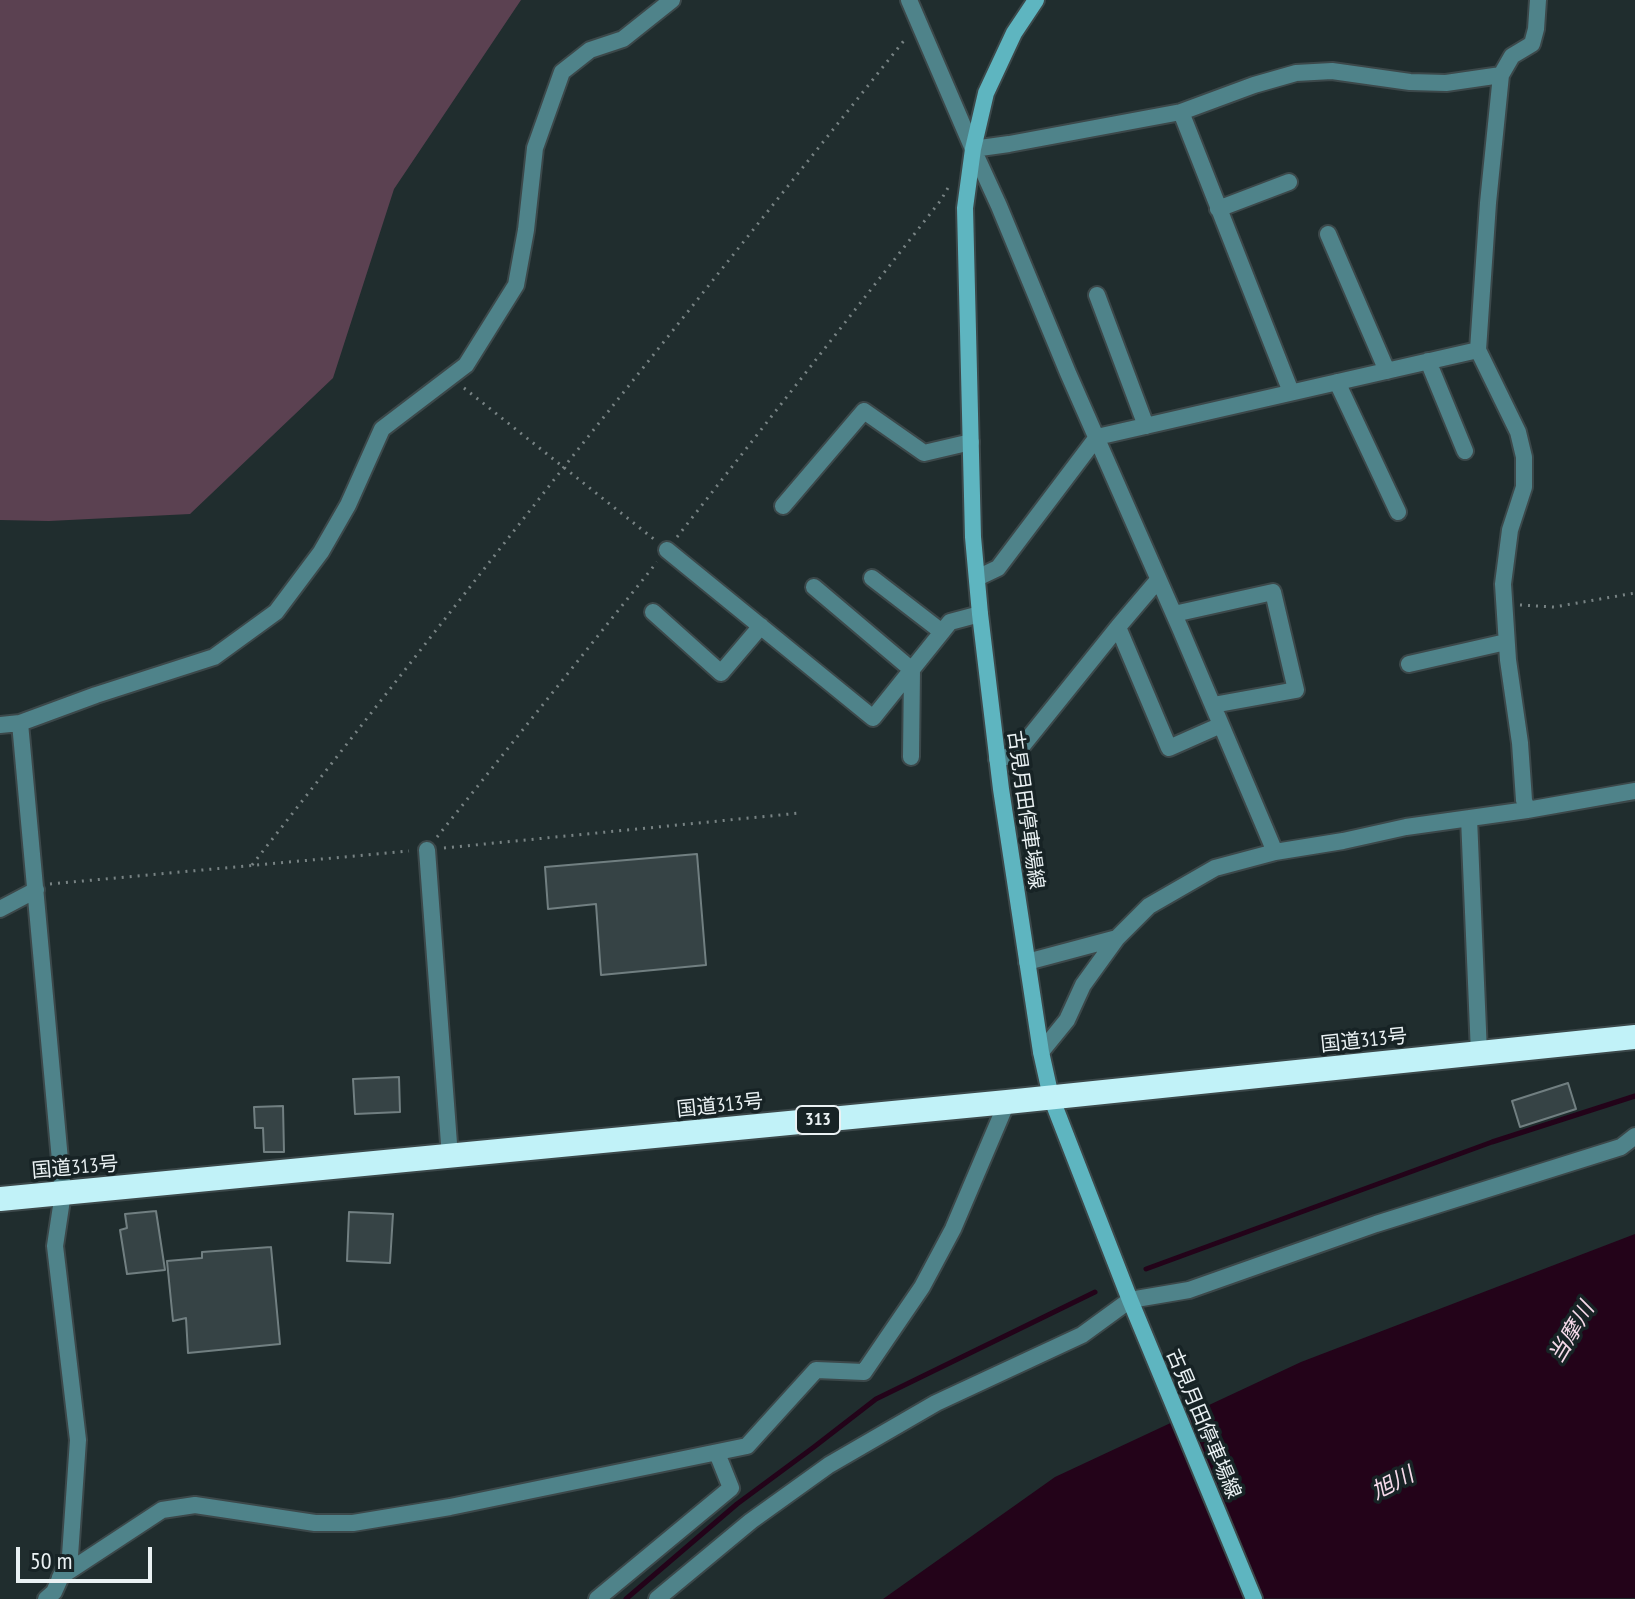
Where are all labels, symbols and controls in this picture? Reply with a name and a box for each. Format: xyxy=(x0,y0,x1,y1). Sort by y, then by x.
street label: 古見月田停車場線 xyxy=(1002,729,1048,891)
street label: 国道313号 xyxy=(1319,1025,1409,1057)
street label: 国道313号 xyxy=(675,1090,765,1122)
road number: 313 xyxy=(796,1106,840,1134)
street label: 国道313号 xyxy=(31,1152,119,1184)
water label: 当摩川 xyxy=(1544,1298,1600,1368)
street label: 古見月田停車場線 xyxy=(1161,1346,1245,1502)
water label: 旭川 xyxy=(1367,1462,1419,1506)
scale bar xyxy=(20,1531,156,1581)
text: 50 m xyxy=(30,1545,72,1576)

